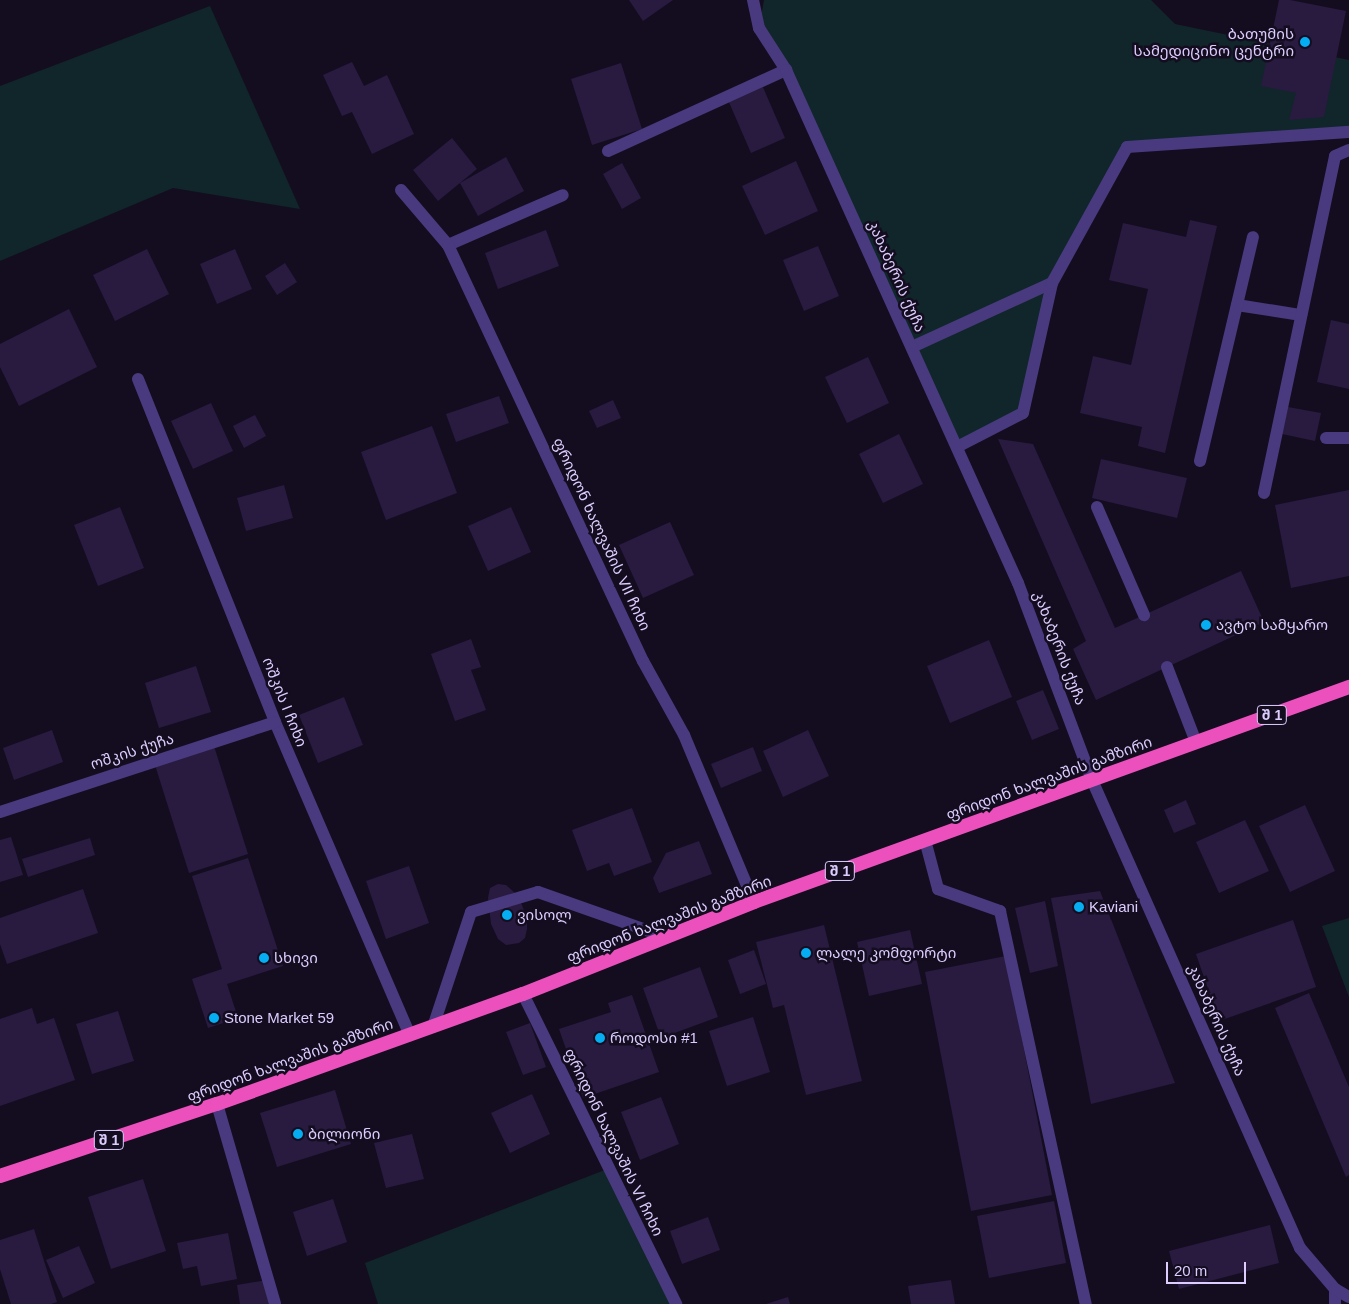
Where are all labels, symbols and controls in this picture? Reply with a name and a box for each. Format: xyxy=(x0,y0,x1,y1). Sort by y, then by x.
place label: ბათუმის სამედიცინო ცენტრი xyxy=(1134,24,1294,59)
marker: ბათუმის სამედიცინო ცენტრი xyxy=(1298,35,1312,49)
street label: კახაბერის ქუჩა xyxy=(864,217,930,335)
street label: ფრიდონ ხალვაშის VII ჩიხი xyxy=(549,435,655,633)
street label: კახაბერის ქუჩა xyxy=(1030,588,1090,708)
place label: ავტო სამყარო xyxy=(1216,616,1328,634)
marker: ავტო სამყარო xyxy=(1200,619,1212,631)
street label: ოშკის I ჩიხი xyxy=(259,655,311,749)
road number: შ 1 xyxy=(1256,704,1288,726)
street label: ოშკის ქუჩა xyxy=(88,729,176,773)
street label: ფრიდონ ხალვაშის გამზირი xyxy=(944,732,1154,824)
road number: შ 1 xyxy=(824,859,856,882)
street label: ფრიდონ ხალვაშის გამზირი xyxy=(564,872,774,966)
place label: Kaviani xyxy=(1089,898,1138,916)
marker: Kaviani xyxy=(1073,901,1085,913)
place label: ვისოლ xyxy=(517,906,572,924)
marker: ვისოლ xyxy=(501,909,513,921)
place label: ლალე კომფორტი xyxy=(816,944,956,962)
marker: ლალე კომფორტი xyxy=(800,947,812,959)
place label: სხივი xyxy=(274,949,318,967)
marker: სხივი xyxy=(258,952,270,964)
street label: კახაბერის ქუჩა xyxy=(1184,961,1250,1079)
place label: Stone Market 59 xyxy=(224,1009,334,1027)
marker: Stone Market 59 xyxy=(208,1012,220,1024)
street label: ფრიდონ ხალვაშის გამზირი xyxy=(185,1014,395,1106)
place label: როდოსი #1 xyxy=(610,1029,698,1047)
marker: როდოსი #1 xyxy=(594,1032,606,1044)
street label: ფრიდონ ხალვაშის VI ჩიხი xyxy=(561,1045,667,1239)
place label: ბილიონი xyxy=(308,1125,380,1143)
road number: შ 1 xyxy=(93,1128,125,1152)
marker: ბილიონი xyxy=(292,1128,304,1140)
scale bar xyxy=(1169,1252,1249,1284)
text: 20 m xyxy=(1174,1262,1207,1279)

